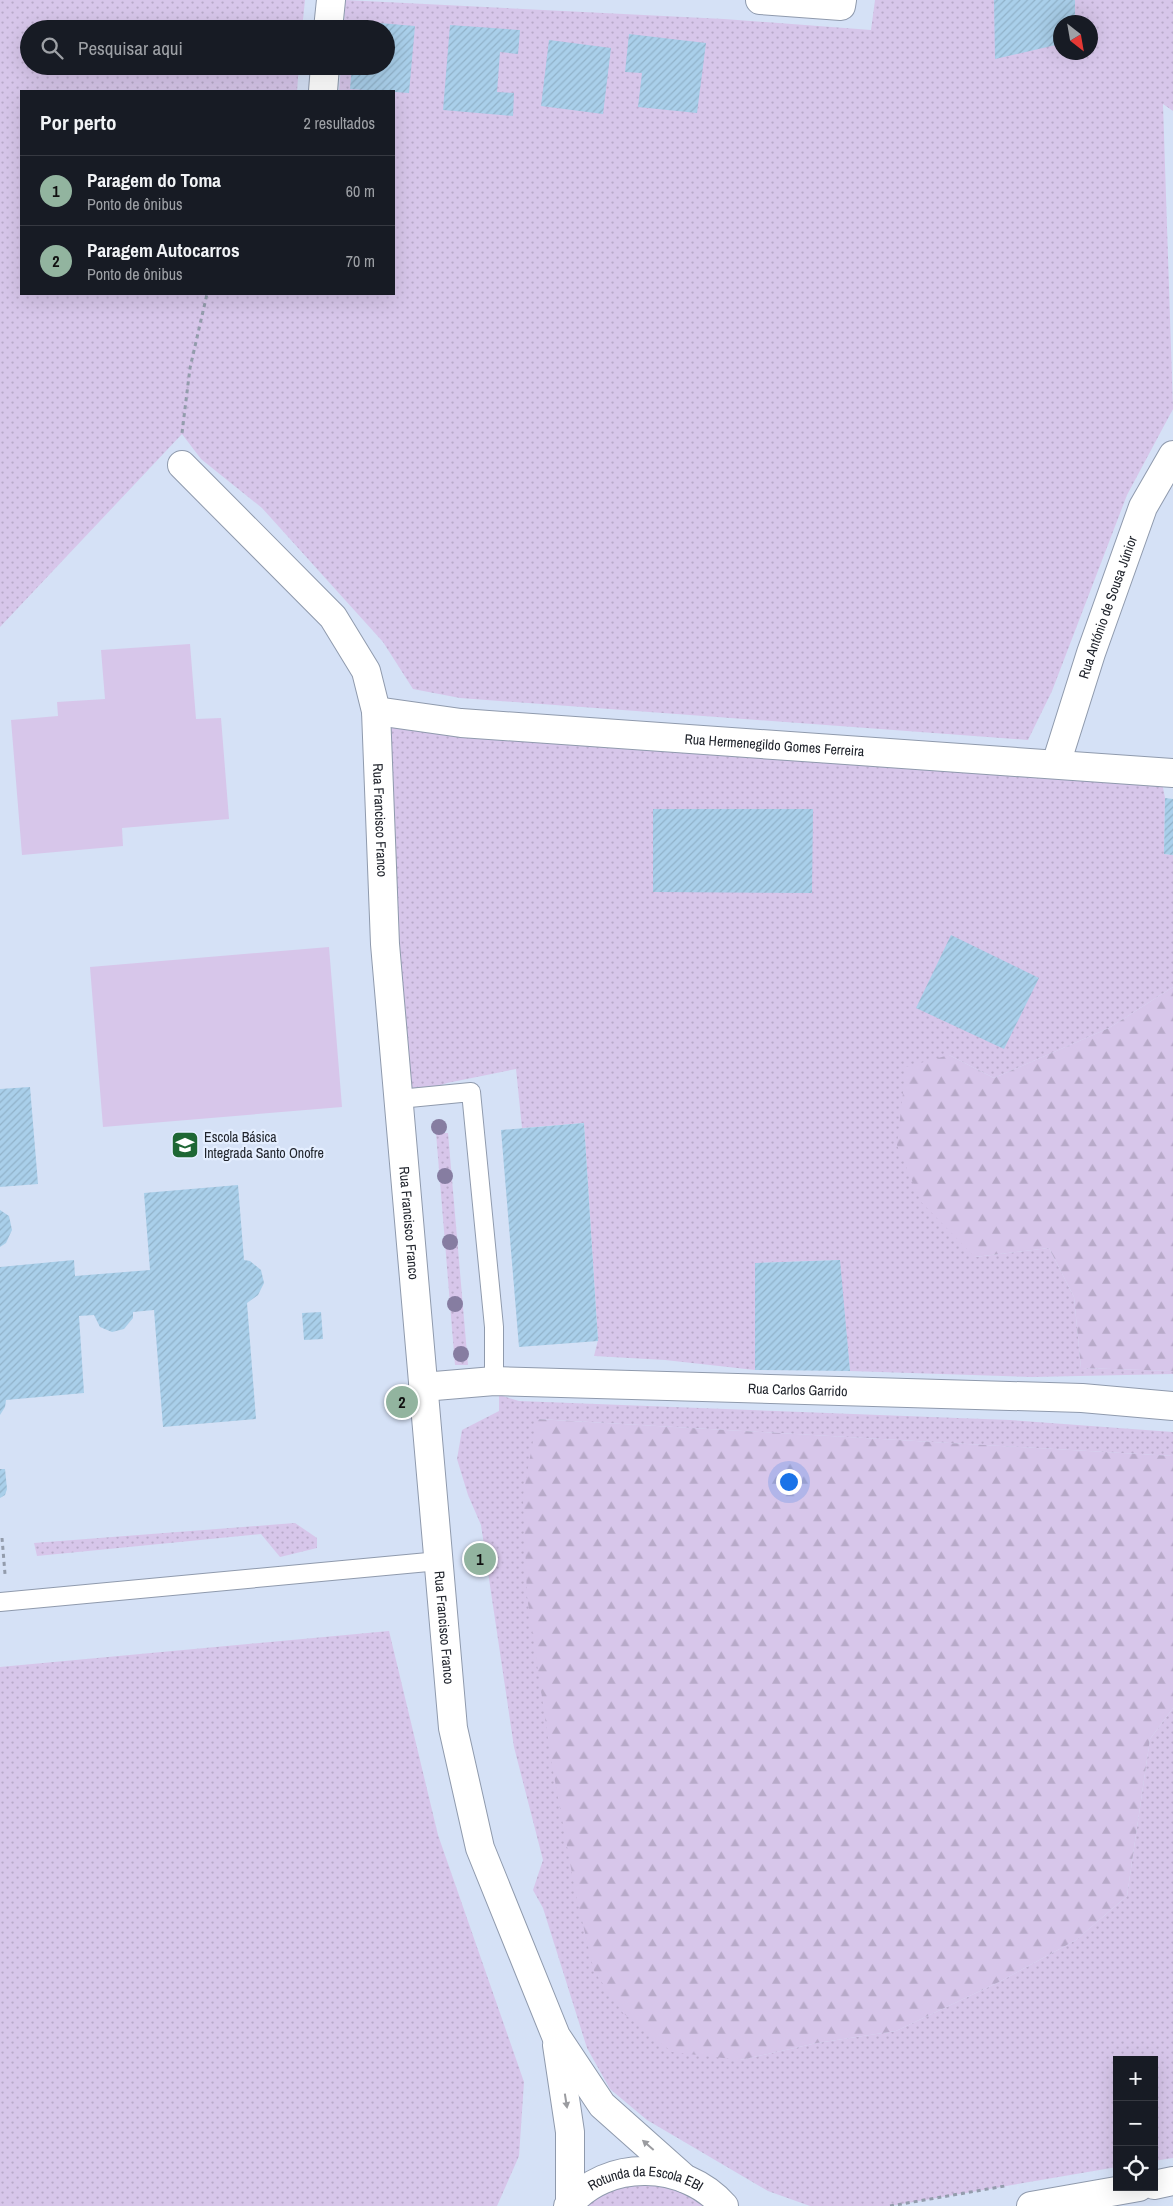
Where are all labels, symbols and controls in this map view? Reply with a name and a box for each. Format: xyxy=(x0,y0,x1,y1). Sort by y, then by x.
north arrow xyxy=(1053,15,1098,60)
search box xyxy=(20,20,395,75)
icon: search xyxy=(38,34,66,62)
text: Pesquisar aqui xyxy=(78,35,183,61)
text: Por perto xyxy=(40,108,117,137)
text: 2 resultados xyxy=(304,112,375,134)
text: Paragem do Toma xyxy=(87,167,221,193)
text: 1 xyxy=(52,180,60,202)
text: 60 m xyxy=(346,180,375,202)
text: Ponto de ônibus xyxy=(87,193,183,215)
text: Paragem Autocarros xyxy=(87,237,240,263)
text: 2 xyxy=(52,250,60,272)
text: 70 m xyxy=(346,250,375,272)
text: Ponto de ônibus xyxy=(87,263,183,285)
street label: Rua António de Sousa Júnior xyxy=(1074,533,1141,681)
street label: Rua Hermenegildo Gomes Ferreira xyxy=(684,730,866,760)
street label: Rua Francisco Franco xyxy=(369,763,391,877)
place label: Escola Básica Integrada Santo Onofre xyxy=(204,1128,324,1162)
school or university icon: Escola Básica Integrada Santo Onofre xyxy=(170,1130,200,1160)
street label: Rua Francisco Franco xyxy=(395,1166,423,1280)
street label: Rua Carlos Garrido xyxy=(748,1379,848,1400)
pin: 2 xyxy=(386,1383,418,1421)
your location xyxy=(776,1469,802,1495)
pin: 1 xyxy=(464,1540,496,1578)
street label: Rua Francisco Franco xyxy=(430,1570,458,1685)
map controls xyxy=(1113,2056,1158,2191)
button: + xyxy=(1113,2056,1158,2101)
one-way arrow xyxy=(562,2094,570,2110)
button: − xyxy=(1113,2101,1158,2146)
one-way arrow xyxy=(641,2140,654,2151)
button: locate xyxy=(1113,2146,1158,2191)
text: Rotunda da Escola EBI xyxy=(584,2162,707,2195)
street label: Rotunda da Escola EBI xyxy=(587,2183,705,2199)

